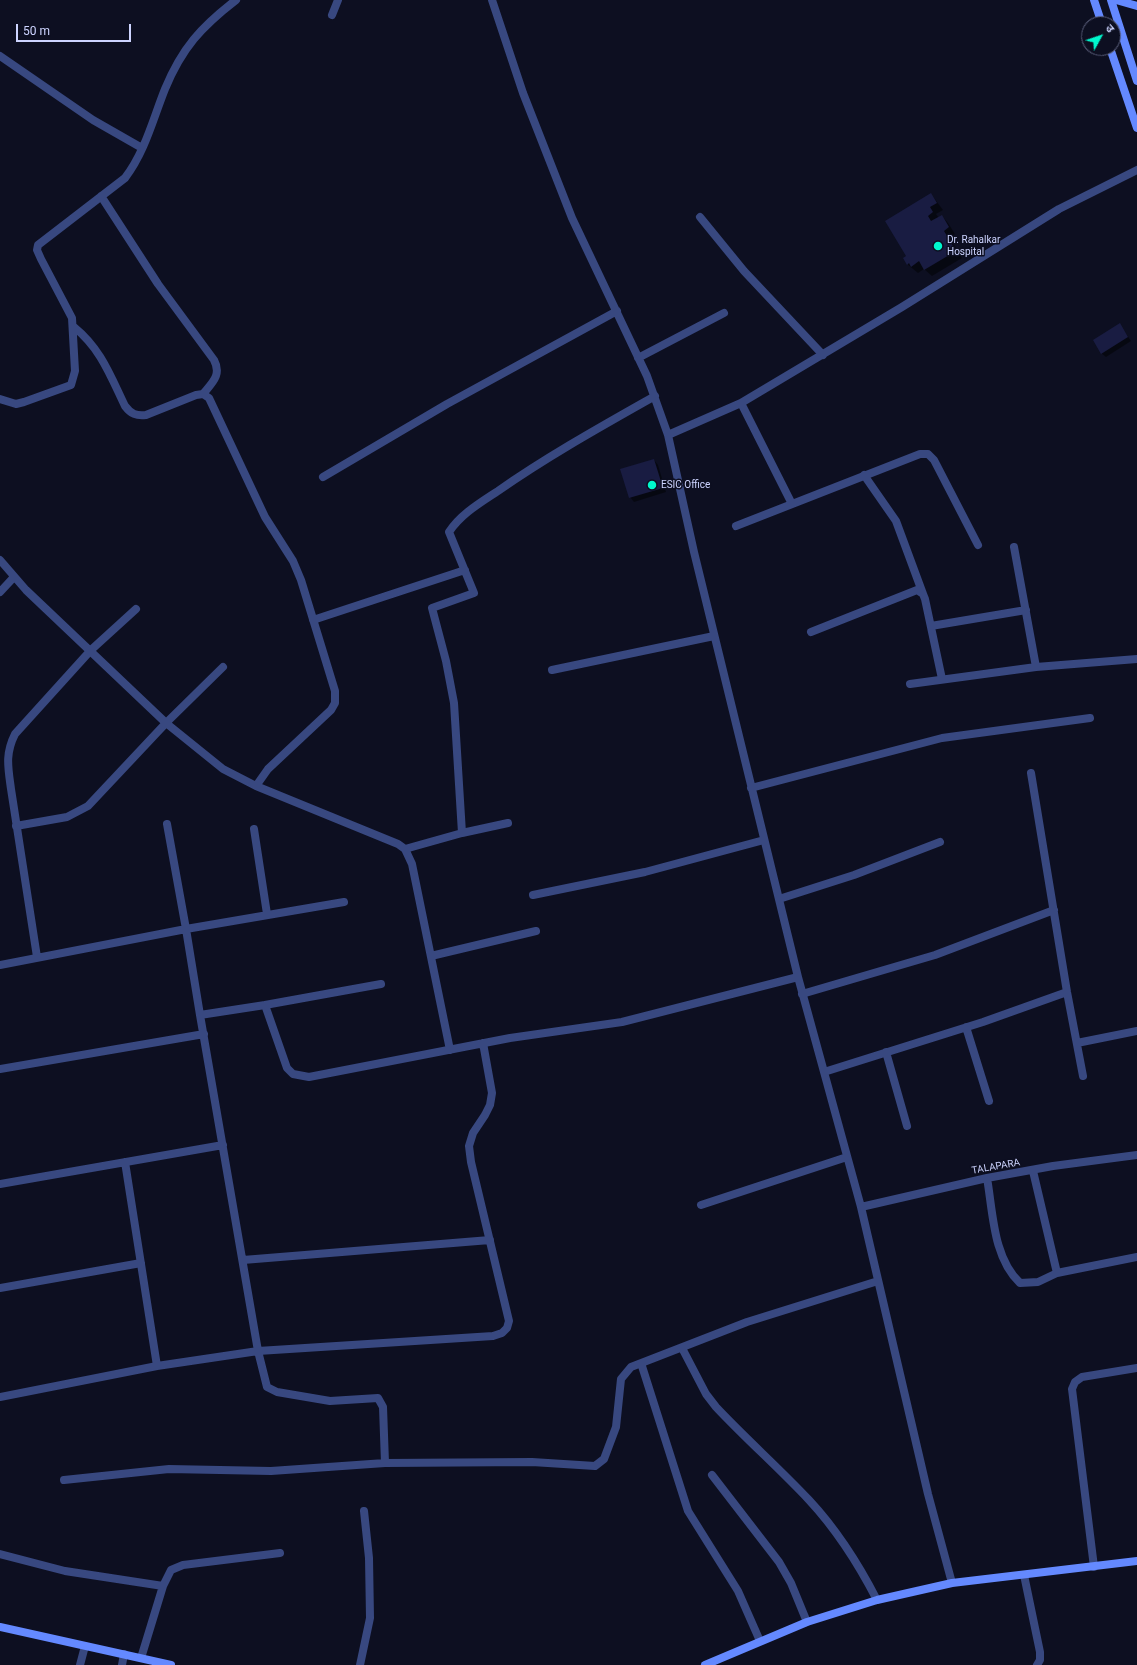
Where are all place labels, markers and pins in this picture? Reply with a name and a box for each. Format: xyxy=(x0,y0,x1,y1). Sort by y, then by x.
place label: Dr. Rahalkar Hospital xyxy=(947,234,1000,258)
marker: Dr. Rahalkar Hospital xyxy=(932,240,944,252)
marker: ESIC Office xyxy=(646,479,658,491)
place label: ESIC Office xyxy=(661,479,710,491)

